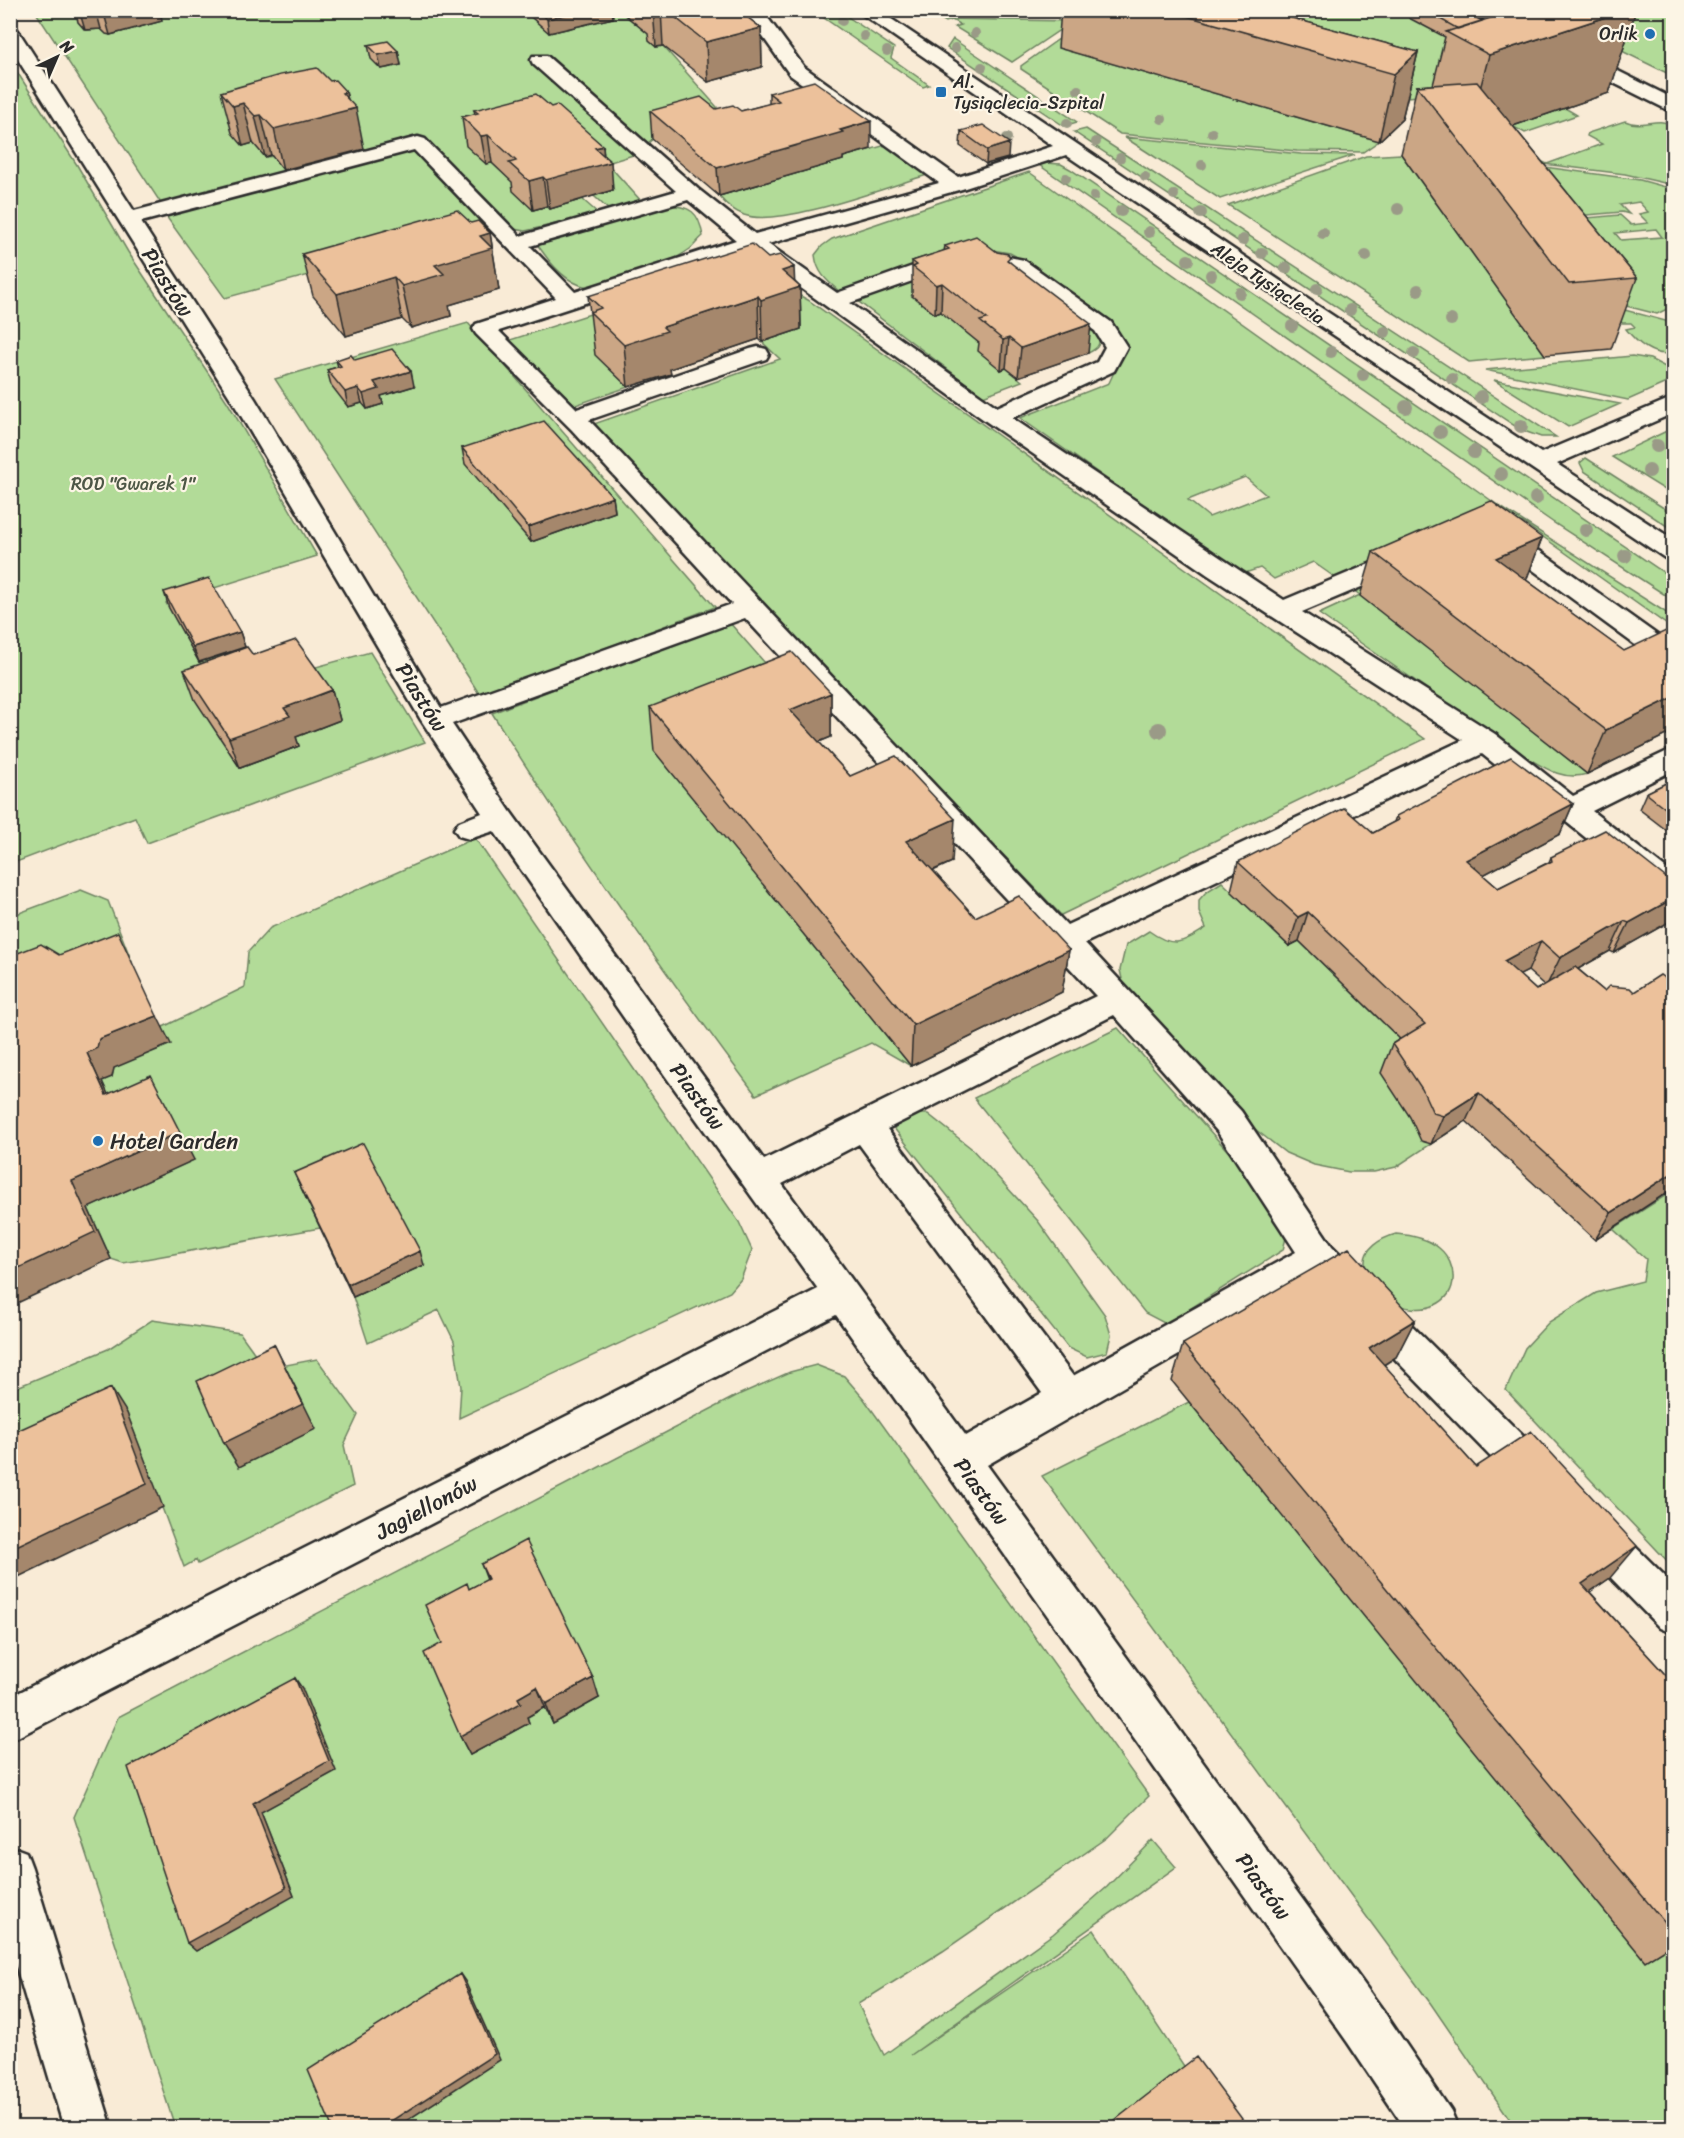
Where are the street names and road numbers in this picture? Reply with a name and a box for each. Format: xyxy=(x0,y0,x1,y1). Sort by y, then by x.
street label: Aleja Tysiąclecia xyxy=(1204,232,1332,333)
street label: Piastów xyxy=(131,239,204,325)
street label: Piastów xyxy=(385,654,458,740)
street label: Piastów xyxy=(659,1054,736,1139)
street label: Piastów xyxy=(943,1449,1020,1534)
street label: Jagiellonów xyxy=(367,1464,484,1551)
street label: Piastów xyxy=(1225,1844,1302,1929)

